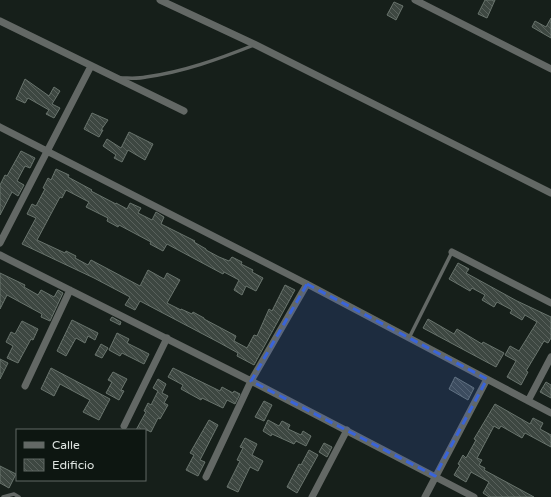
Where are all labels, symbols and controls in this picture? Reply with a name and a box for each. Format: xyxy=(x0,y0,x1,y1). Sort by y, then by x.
legend xyxy=(16,429,146,481)
text: Calle xyxy=(52,438,80,452)
text: Edificio xyxy=(52,458,94,472)

